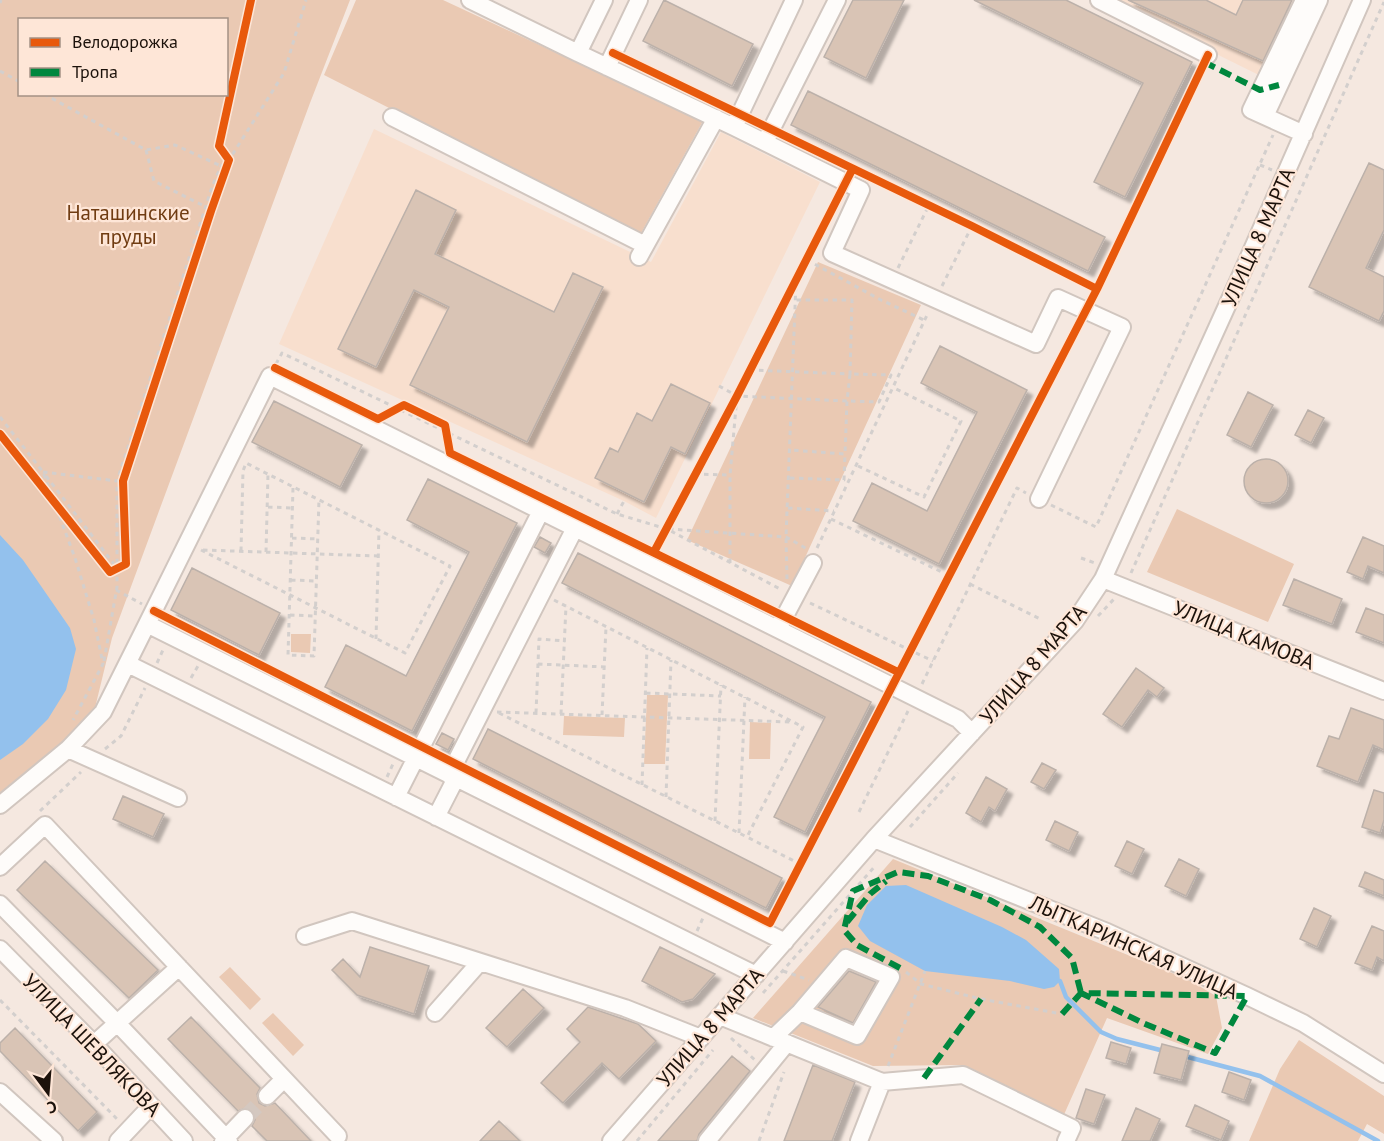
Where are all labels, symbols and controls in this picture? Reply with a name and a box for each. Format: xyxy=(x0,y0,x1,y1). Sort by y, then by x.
legend xyxy=(18,18,228,96)
text: Велодорожка xyxy=(72,30,178,53)
text: Тропа xyxy=(72,60,118,83)
street label: УЛИЦА 8 МАРТА xyxy=(1215,162,1301,311)
park label: Наташинские пруды xyxy=(66,199,190,250)
street label: УЛИЦА КАМОВА xyxy=(1169,594,1319,676)
street label: УЛИЦА 8 МАРТА xyxy=(974,598,1093,729)
street label: ЛЫТКАРИНСКАЯ УЛИЦА xyxy=(1025,888,1243,1005)
street label: УЛИЦА 8 МАРТА xyxy=(651,961,770,1092)
street label: УЛИЦА ШЕВЛЯКОВА xyxy=(17,968,168,1123)
north arrow xyxy=(18,1063,78,1123)
text: С xyxy=(45,1097,59,1118)

